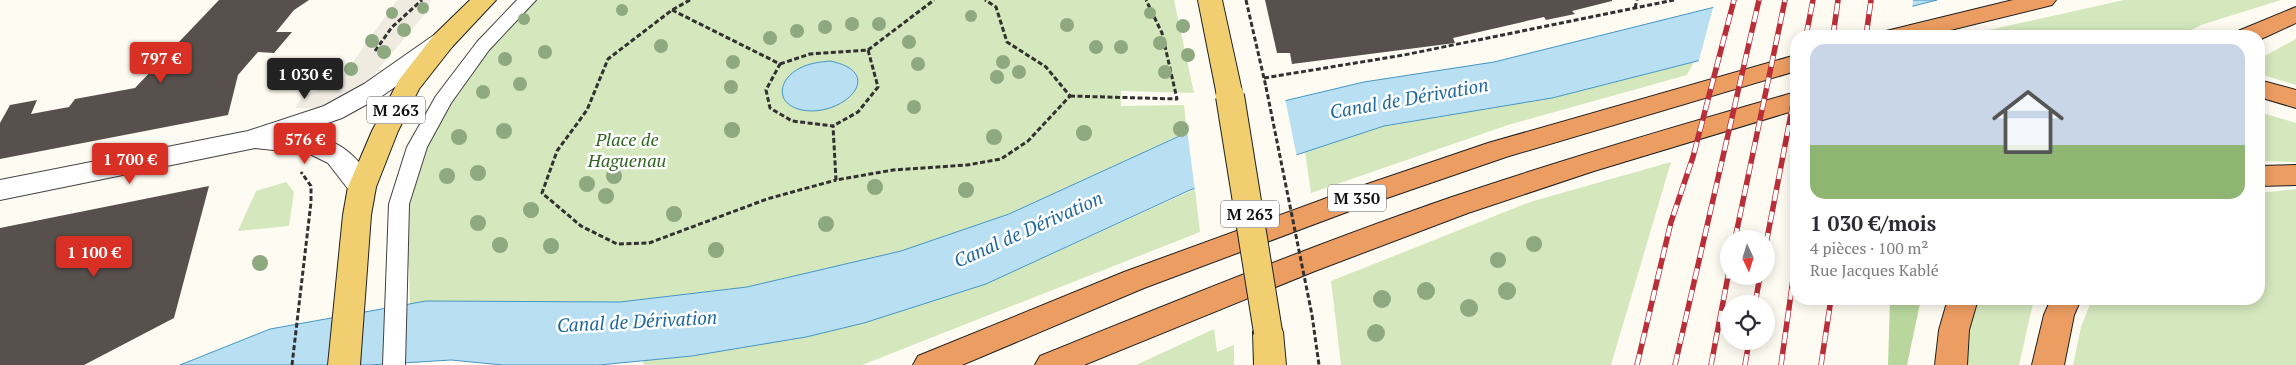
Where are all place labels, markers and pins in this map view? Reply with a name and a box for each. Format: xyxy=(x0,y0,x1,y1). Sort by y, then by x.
pin: 797 € xyxy=(126,42,196,84)
pin: 1 030 € xyxy=(259,58,351,100)
pin: 576 € xyxy=(270,122,340,165)
pin: 1 700 € xyxy=(84,142,176,185)
pin: 1 100 € xyxy=(48,236,140,278)

